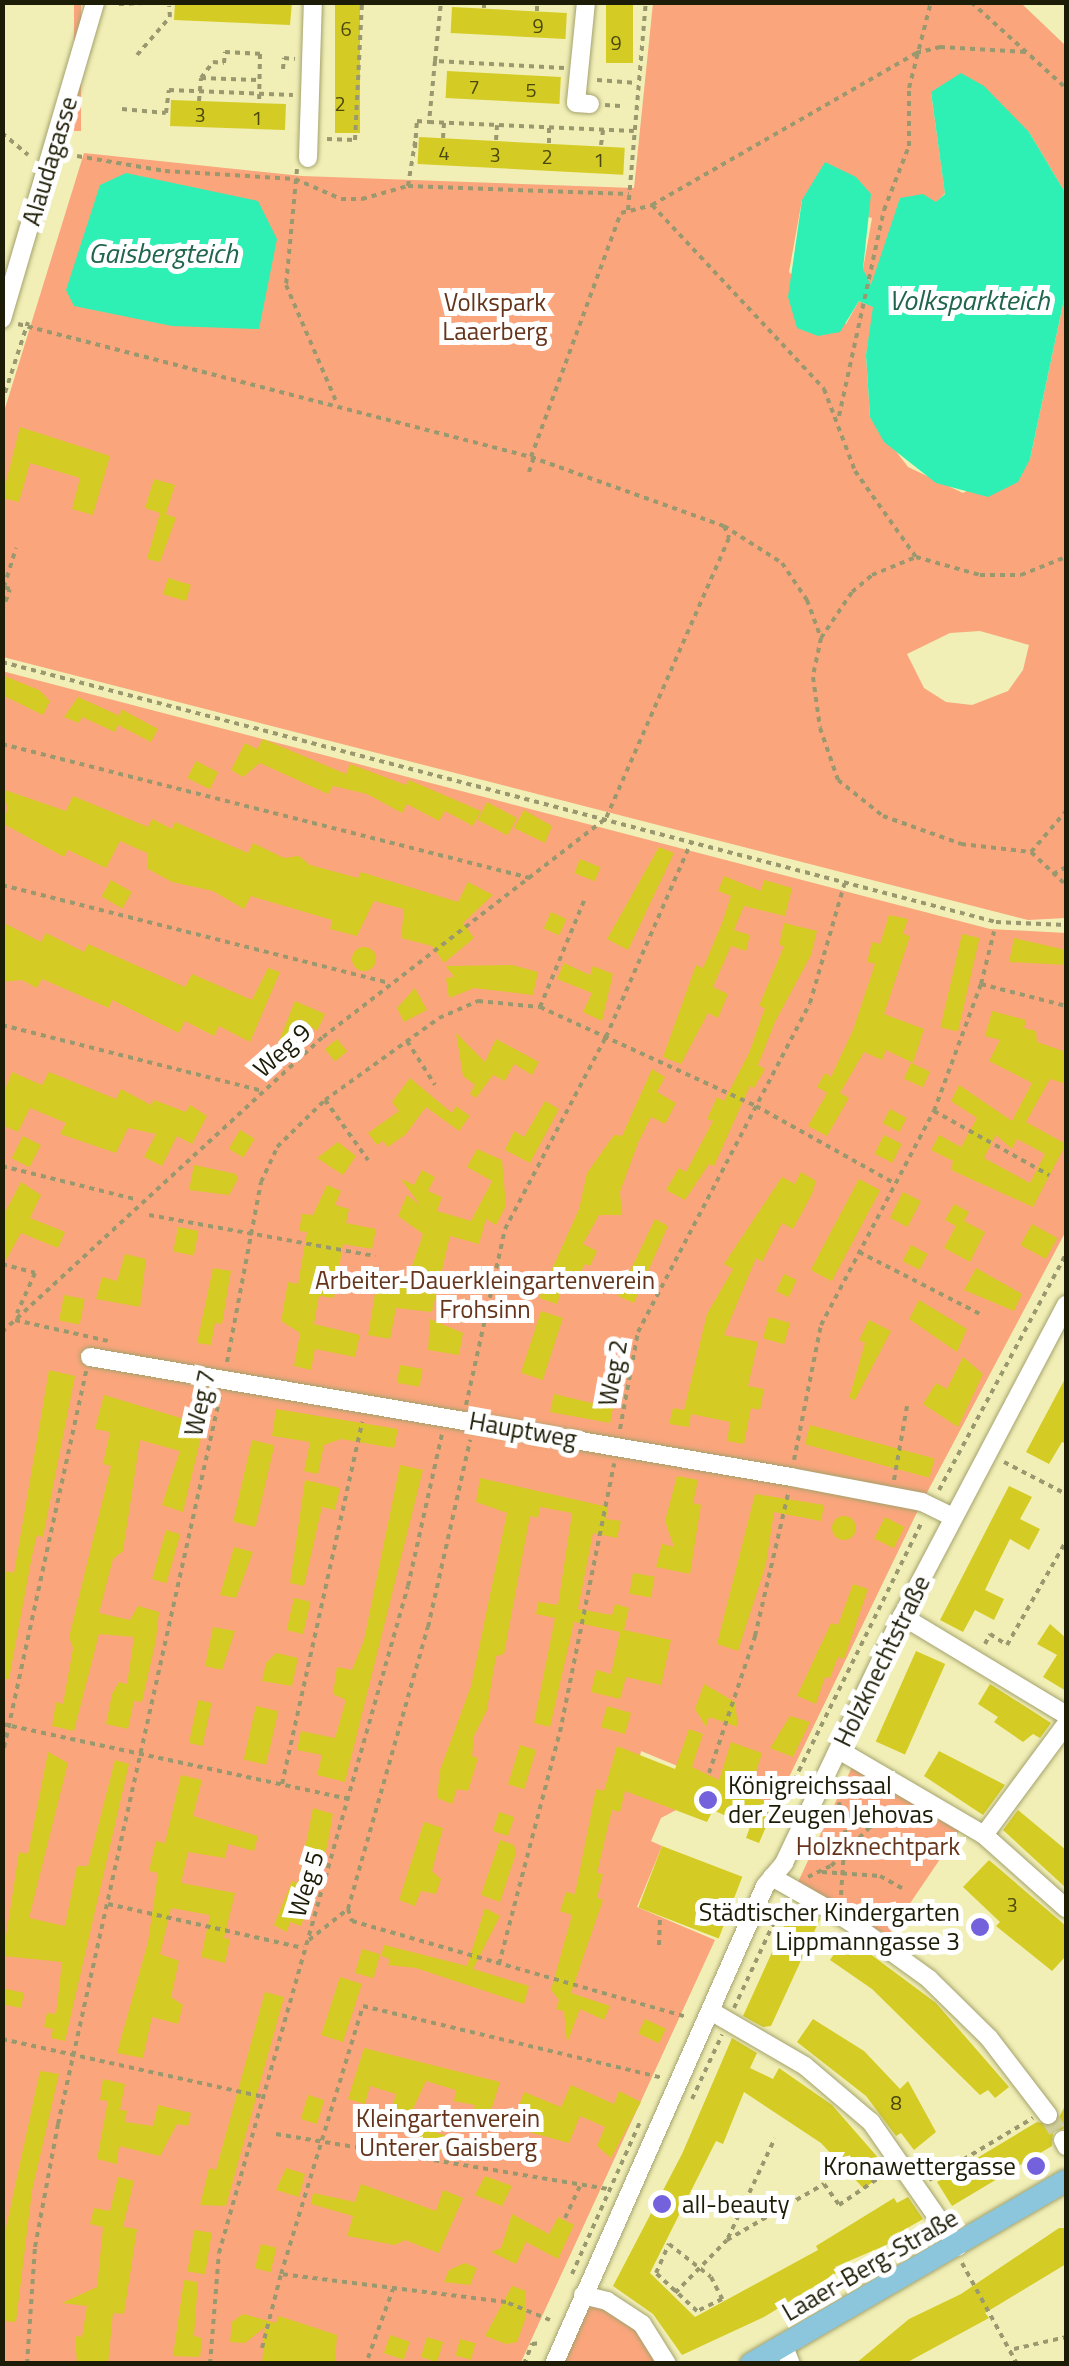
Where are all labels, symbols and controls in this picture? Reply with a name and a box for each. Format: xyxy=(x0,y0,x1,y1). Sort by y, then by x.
house number: 9 xyxy=(532,13,544,37)
house number: 6 xyxy=(340,16,352,40)
house number: 9 xyxy=(610,30,622,54)
house number: 7 xyxy=(468,74,480,98)
house number: 5 xyxy=(525,77,537,101)
house number: 2 xyxy=(334,91,346,115)
street label: Alaudagasse xyxy=(16,93,84,229)
house number: 3 xyxy=(194,102,206,126)
house number: 1 xyxy=(251,105,263,129)
house number: 4 xyxy=(438,140,450,164)
house number: 3 xyxy=(489,142,501,166)
house number: 2 xyxy=(541,144,553,168)
house number: 1 xyxy=(593,147,605,171)
water label: Gaisbergteich xyxy=(88,236,238,270)
water label: Volksparkteich xyxy=(889,283,1049,317)
park label: Volkspark Laaerberg xyxy=(442,288,548,347)
street label: Weg 9 xyxy=(247,1017,317,1083)
park label: Arbeiter-Dauerkleingartenverein Frohsinn xyxy=(315,1266,655,1325)
street label: Weg 2 xyxy=(592,1338,634,1408)
street label: Weg 7 xyxy=(178,1367,222,1439)
street label: Hauptweg xyxy=(467,1406,579,1454)
street label: Holzknechtstraße xyxy=(828,1571,936,1751)
place label: Königreichssaal der Zeugen Jehovas xyxy=(728,1771,934,1830)
marker: Königreichssaal der Zeugen Jehovas xyxy=(697,1789,719,1811)
park label: Holzknechtpark xyxy=(796,1831,960,1861)
street label: Weg 5 xyxy=(282,1848,330,1920)
house number: 3 xyxy=(1006,1892,1018,1916)
place label: Städtischer Kindergarten Lippmanngasse 3 xyxy=(699,1898,960,1957)
marker: Städtischer Kindergarten Lippmanngasse 3 xyxy=(969,1916,991,1938)
house number: 8 xyxy=(890,2090,902,2114)
park label: Kleingartenverein Unterer Gaisberg xyxy=(356,2104,540,2163)
place label: Kronawettergasse xyxy=(823,2151,1016,2181)
marker: Kronawettergasse xyxy=(1025,2155,1047,2177)
place label: all-beauty xyxy=(682,2189,789,2219)
marker: all-beauty xyxy=(651,2193,673,2215)
street label: Laaer-Berg-Straße xyxy=(777,2203,963,2327)

